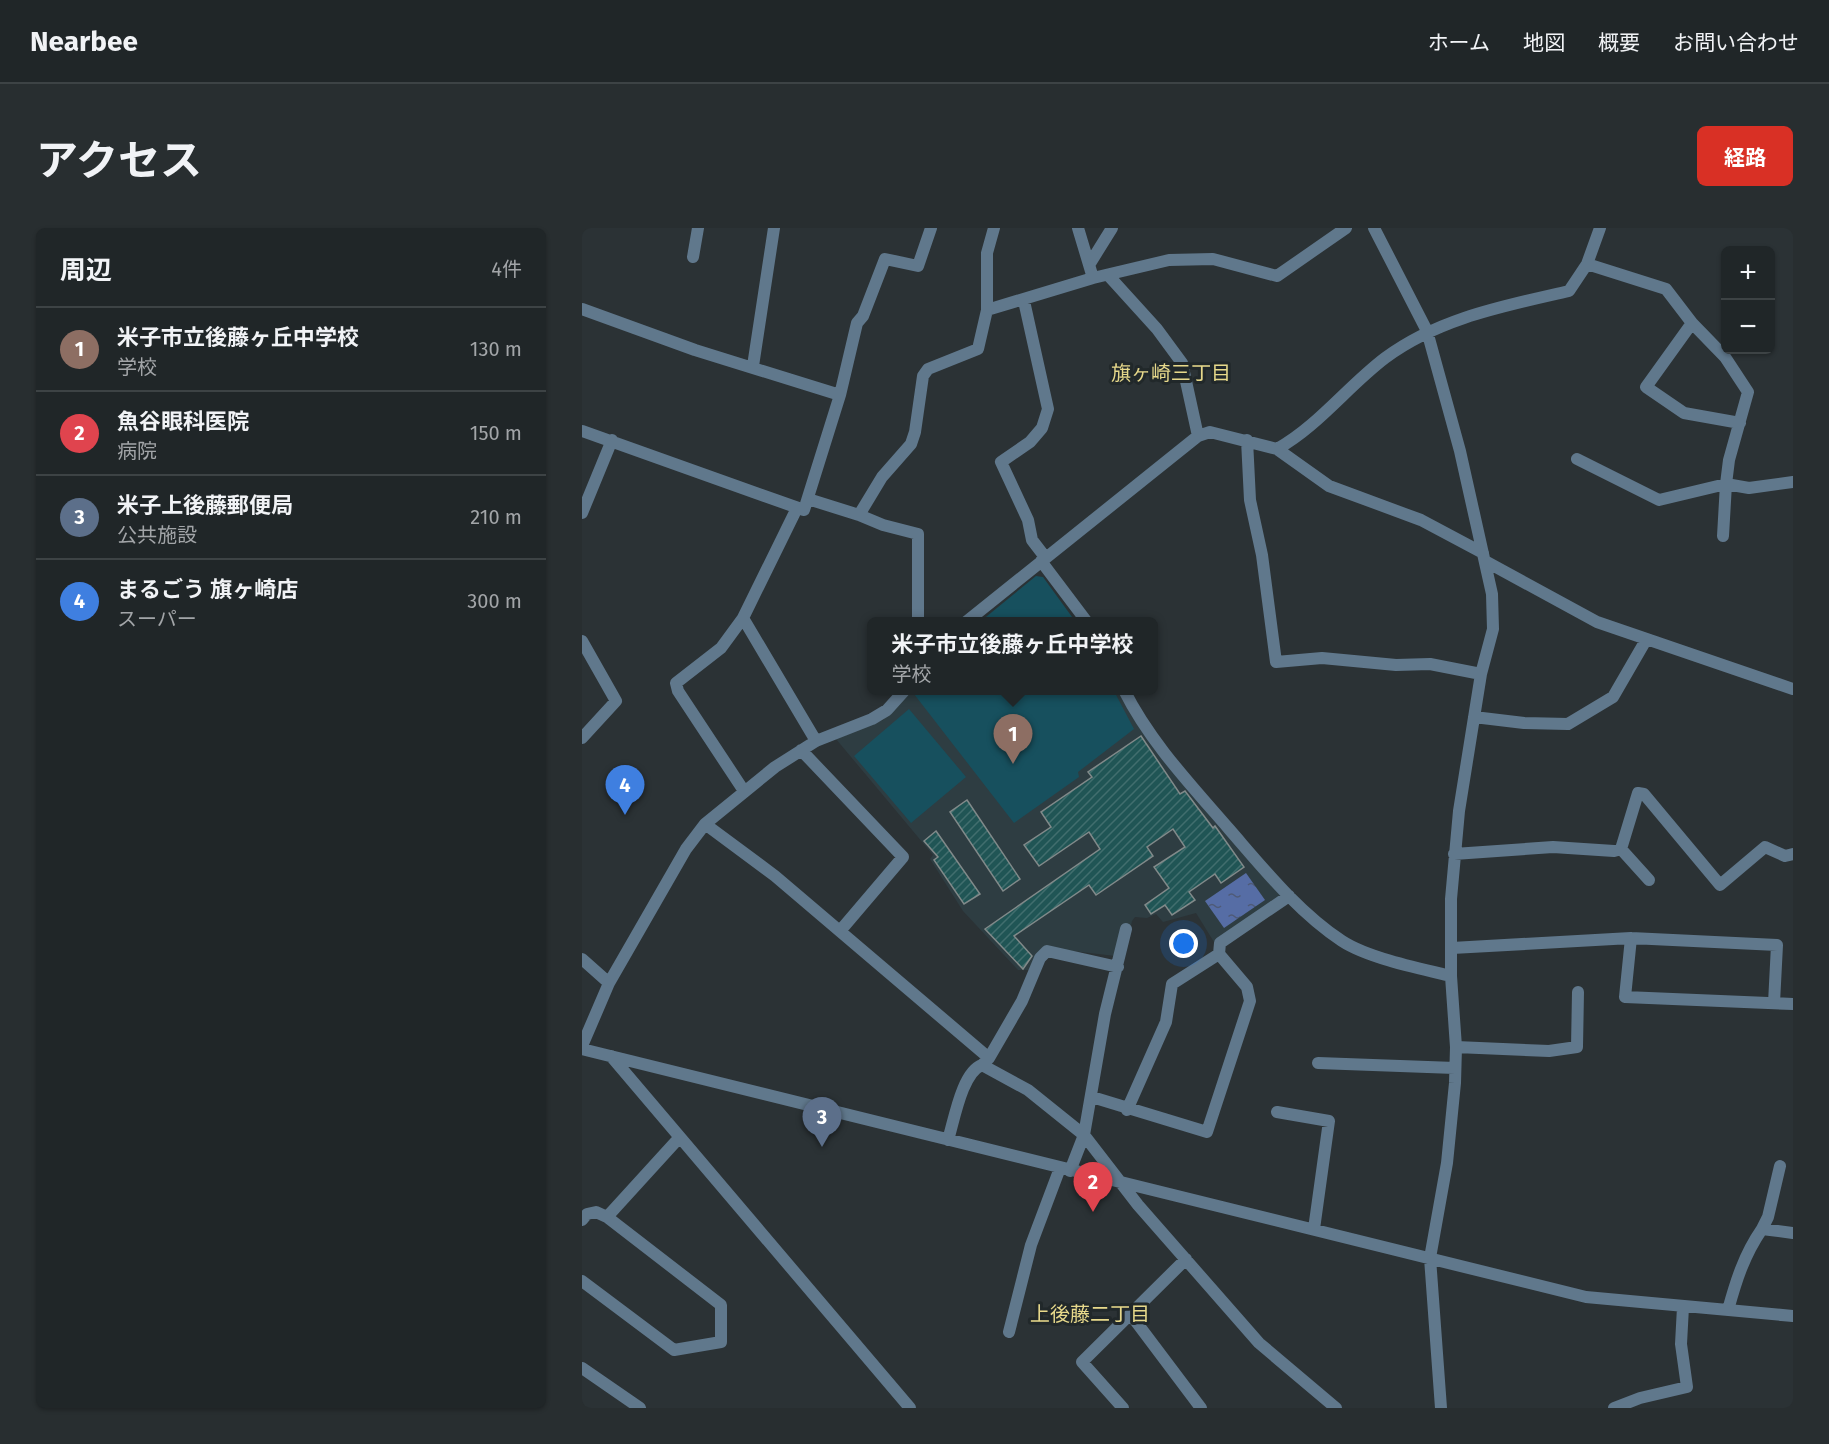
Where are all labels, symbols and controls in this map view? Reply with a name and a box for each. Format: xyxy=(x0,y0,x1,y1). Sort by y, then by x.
text: Nearbee xyxy=(30,25,138,58)
text: ホーム xyxy=(1428,30,1490,56)
text: 地図 xyxy=(1523,30,1565,56)
text: 概要 xyxy=(1598,30,1640,56)
text: お問い合わせ xyxy=(1673,30,1799,56)
button: 経路 xyxy=(1697,126,1793,186)
text: アクセス xyxy=(36,136,202,186)
map controls xyxy=(1721,246,1775,354)
button: + xyxy=(1721,246,1775,300)
text: 周辺 xyxy=(60,255,112,286)
text: 4件 xyxy=(491,257,522,281)
button: − xyxy=(1721,300,1775,354)
text: 米子市立後藤ヶ丘中学校 xyxy=(117,324,359,351)
text: 1 xyxy=(75,337,84,361)
text: 130 m xyxy=(470,337,522,361)
text: 学校 xyxy=(117,355,157,379)
district label: 旗ヶ崎三丁目 xyxy=(1111,361,1231,385)
text: 魚谷眼科医院 xyxy=(117,408,249,435)
text: 2 xyxy=(74,421,85,445)
text: 150 m xyxy=(470,421,522,445)
text: 病院 xyxy=(117,439,157,463)
text: 米子上後藤郵便局 xyxy=(117,492,293,519)
text: 3 xyxy=(74,505,85,529)
text: 210 m xyxy=(470,505,522,529)
text: 公共施設 xyxy=(117,523,197,547)
text: まるごう 旗ヶ崎店 xyxy=(117,576,298,603)
text: 4 xyxy=(74,589,85,613)
text: 300 m xyxy=(467,589,522,613)
text: スーパー xyxy=(117,607,197,631)
popup xyxy=(867,617,1158,695)
text: 米子市立後藤ヶ丘中学校 xyxy=(891,631,1134,658)
text: 学校 xyxy=(891,662,931,686)
pin: 1 xyxy=(994,714,1032,764)
pin: 4 xyxy=(606,766,645,815)
your location xyxy=(1169,929,1198,958)
pin: 3 xyxy=(802,1098,842,1147)
pin: 2 xyxy=(1074,1162,1112,1212)
district label: 上後藤二丁目 xyxy=(1030,1302,1150,1326)

